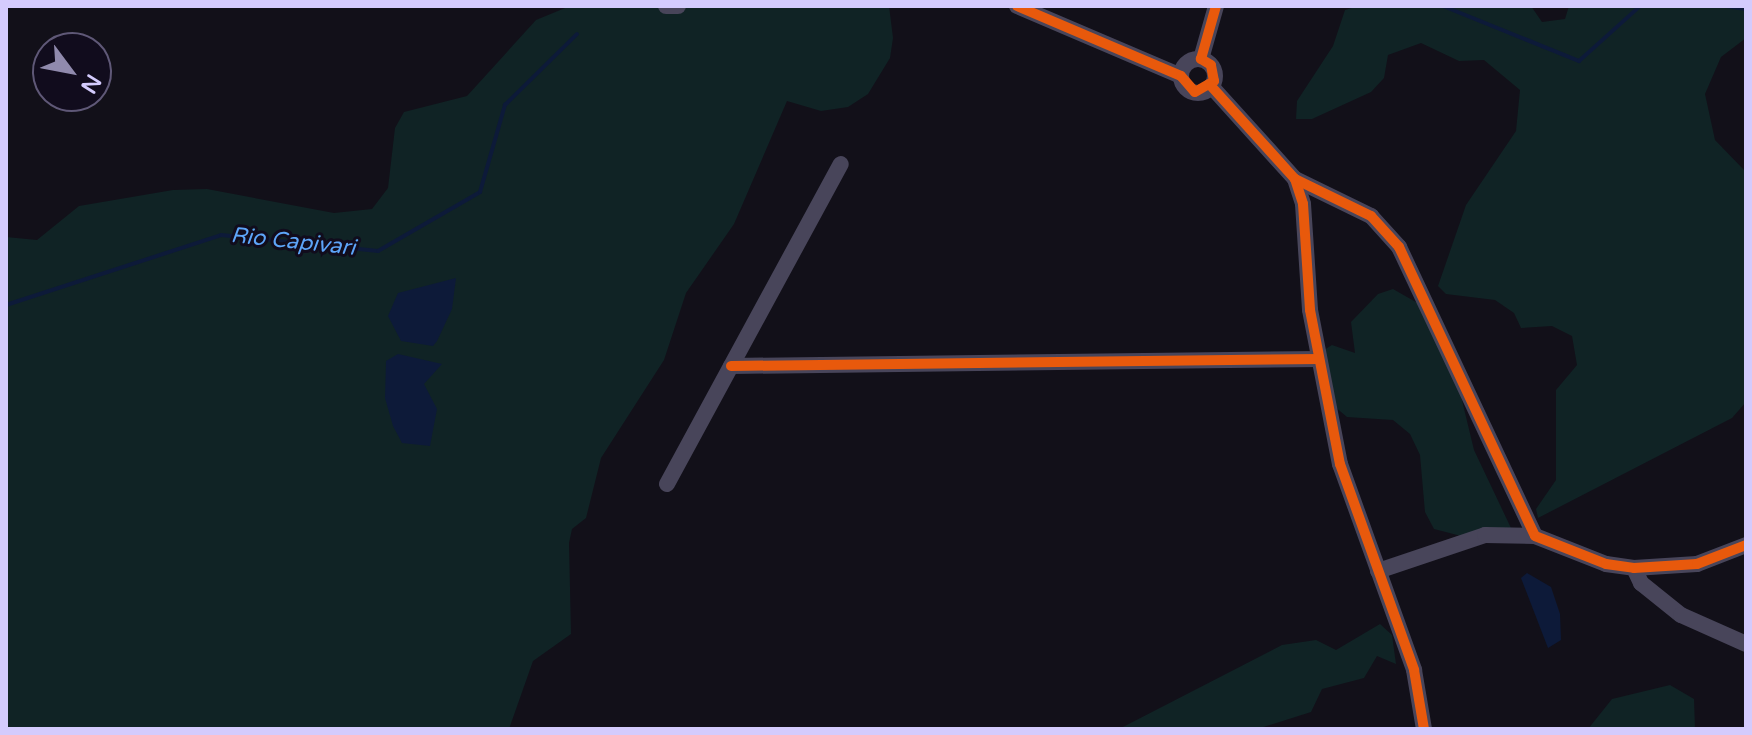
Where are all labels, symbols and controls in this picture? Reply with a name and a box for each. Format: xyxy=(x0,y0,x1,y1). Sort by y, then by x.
north arrow xyxy=(32,32,112,112)
text: N xyxy=(75,69,106,98)
water label: Rio Capivari xyxy=(229,222,357,262)

